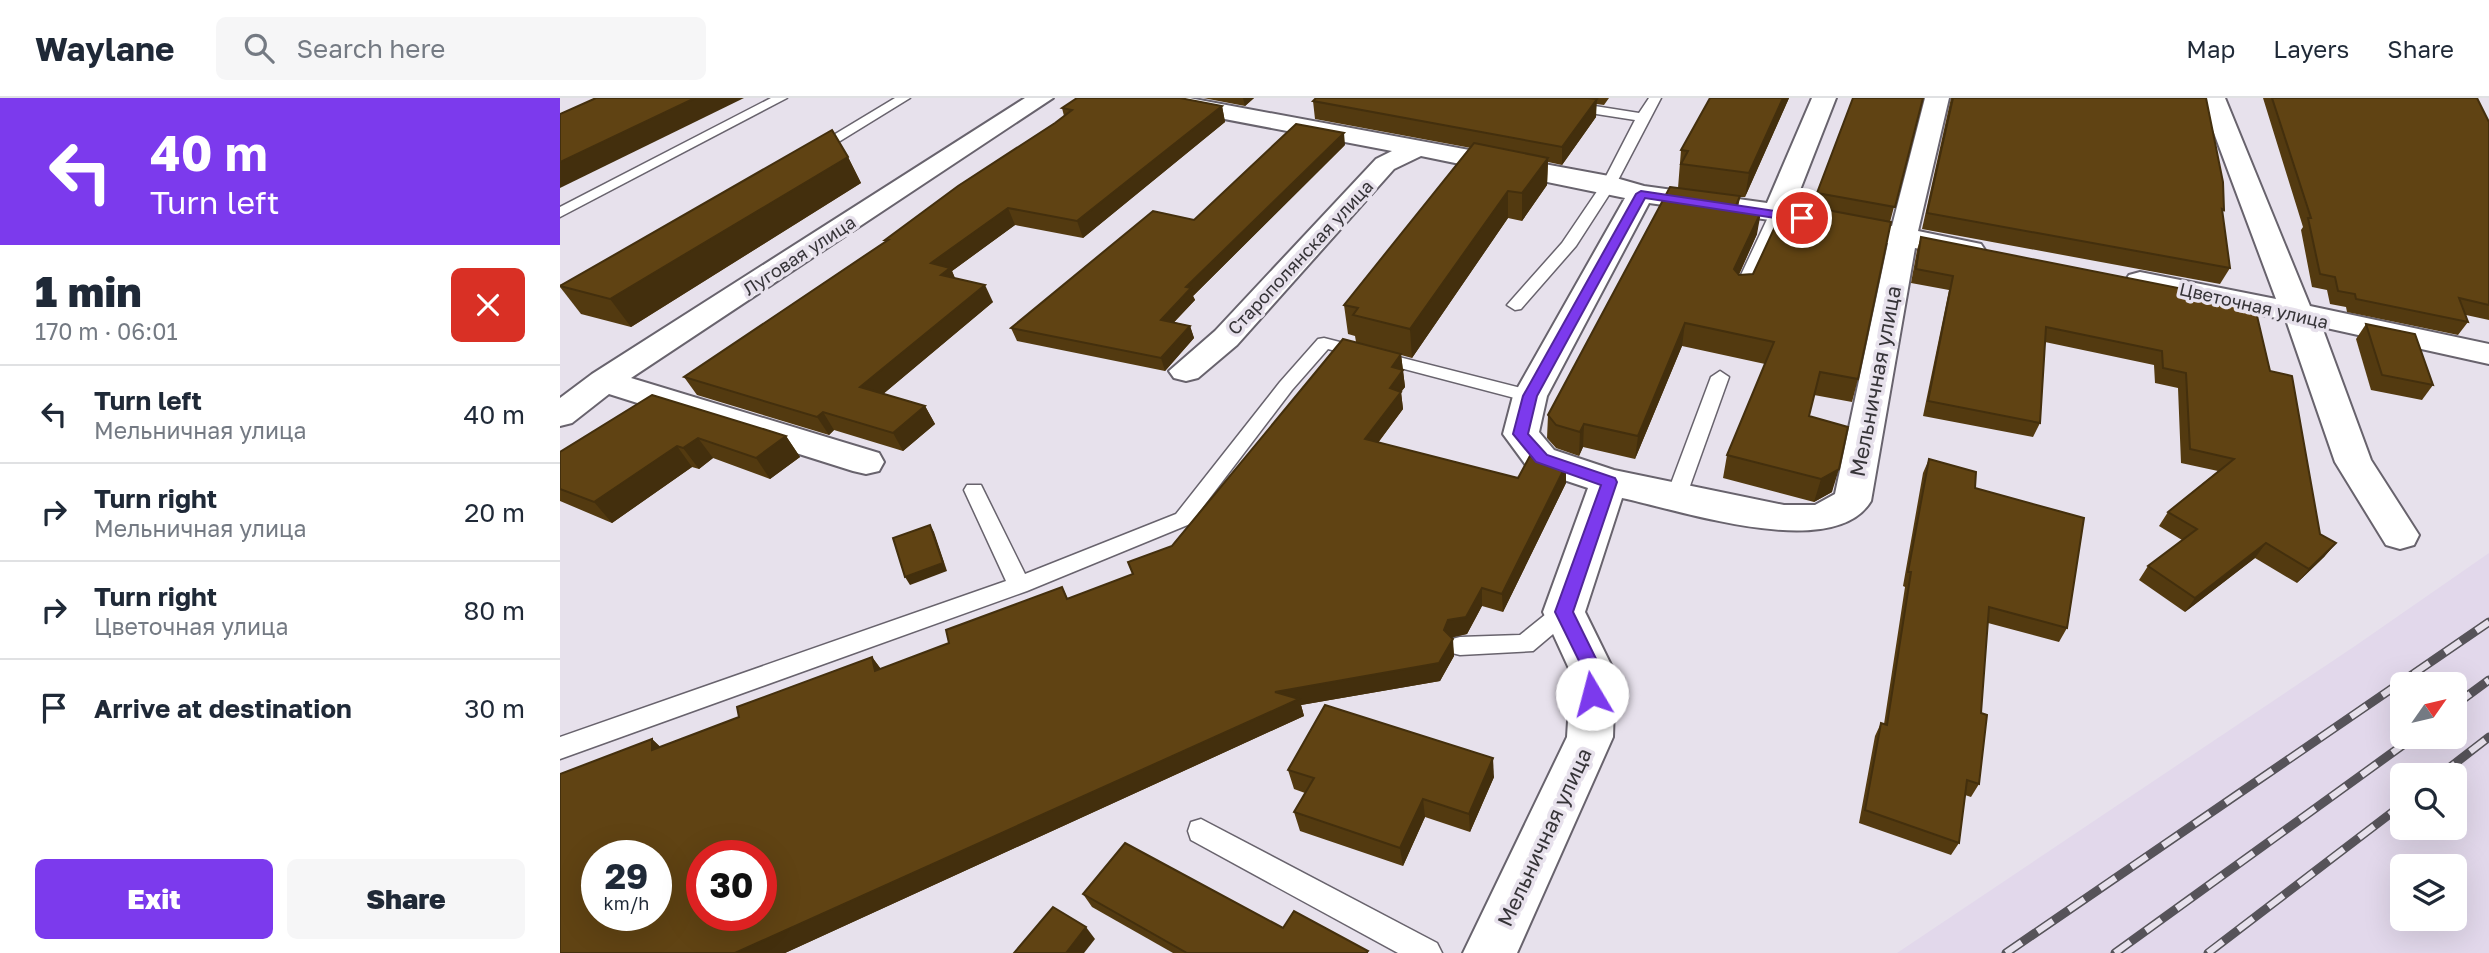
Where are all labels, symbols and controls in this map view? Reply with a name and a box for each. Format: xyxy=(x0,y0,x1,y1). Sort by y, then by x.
search box xyxy=(216,17,706,80)
text: Waylane xyxy=(35,29,174,68)
icon: search xyxy=(240,29,278,67)
text: Search here xyxy=(296,33,445,64)
text: Map xyxy=(2186,34,2235,63)
text: Layers xyxy=(2273,34,2349,63)
text: Share xyxy=(2387,34,2454,63)
text: 40 m xyxy=(150,123,268,182)
icon: left xyxy=(35,126,126,217)
street label: Старополянская улица xyxy=(1223,175,1377,339)
text: Turn left xyxy=(150,183,279,221)
pin xyxy=(1772,188,1832,248)
icon: arrive xyxy=(1783,199,1821,237)
street label: Луговая улица xyxy=(739,210,859,300)
text: 1 min xyxy=(35,266,142,316)
button: close xyxy=(451,268,525,342)
street label: Цветочная улица xyxy=(2177,277,2331,333)
street label: Мельничная улица xyxy=(1844,283,1906,479)
text: 170 m · 06:01 xyxy=(35,317,178,345)
text: Turn left xyxy=(94,385,202,416)
icon: left xyxy=(35,395,73,433)
text: 40 m xyxy=(464,399,525,430)
text: Мельничная улица xyxy=(94,416,307,444)
text: Turn right xyxy=(94,483,217,514)
icon: right xyxy=(35,493,73,531)
text: 20 m xyxy=(464,497,525,528)
text: Мельничная улица xyxy=(94,514,307,542)
text: Turn right xyxy=(94,581,217,612)
icon: right xyxy=(35,591,73,629)
text: 80 m xyxy=(464,595,525,626)
text: Цветочная улица xyxy=(94,612,289,640)
position arrow xyxy=(1555,657,1629,731)
north arrow xyxy=(2390,672,2468,749)
map controls xyxy=(2390,672,2467,931)
icon: arrive xyxy=(35,689,73,727)
text: Arrive at destination xyxy=(94,693,352,724)
text: 30 m xyxy=(464,693,525,724)
street label: Мельничная улица xyxy=(1491,744,1597,930)
button: search xyxy=(2390,763,2467,840)
speed limit sign: 30 xyxy=(686,840,777,931)
button: layers xyxy=(2390,854,2467,931)
text: 29 xyxy=(605,855,648,897)
button: Exit xyxy=(35,859,273,939)
button: Share xyxy=(287,859,525,939)
text: km/h xyxy=(604,892,649,914)

